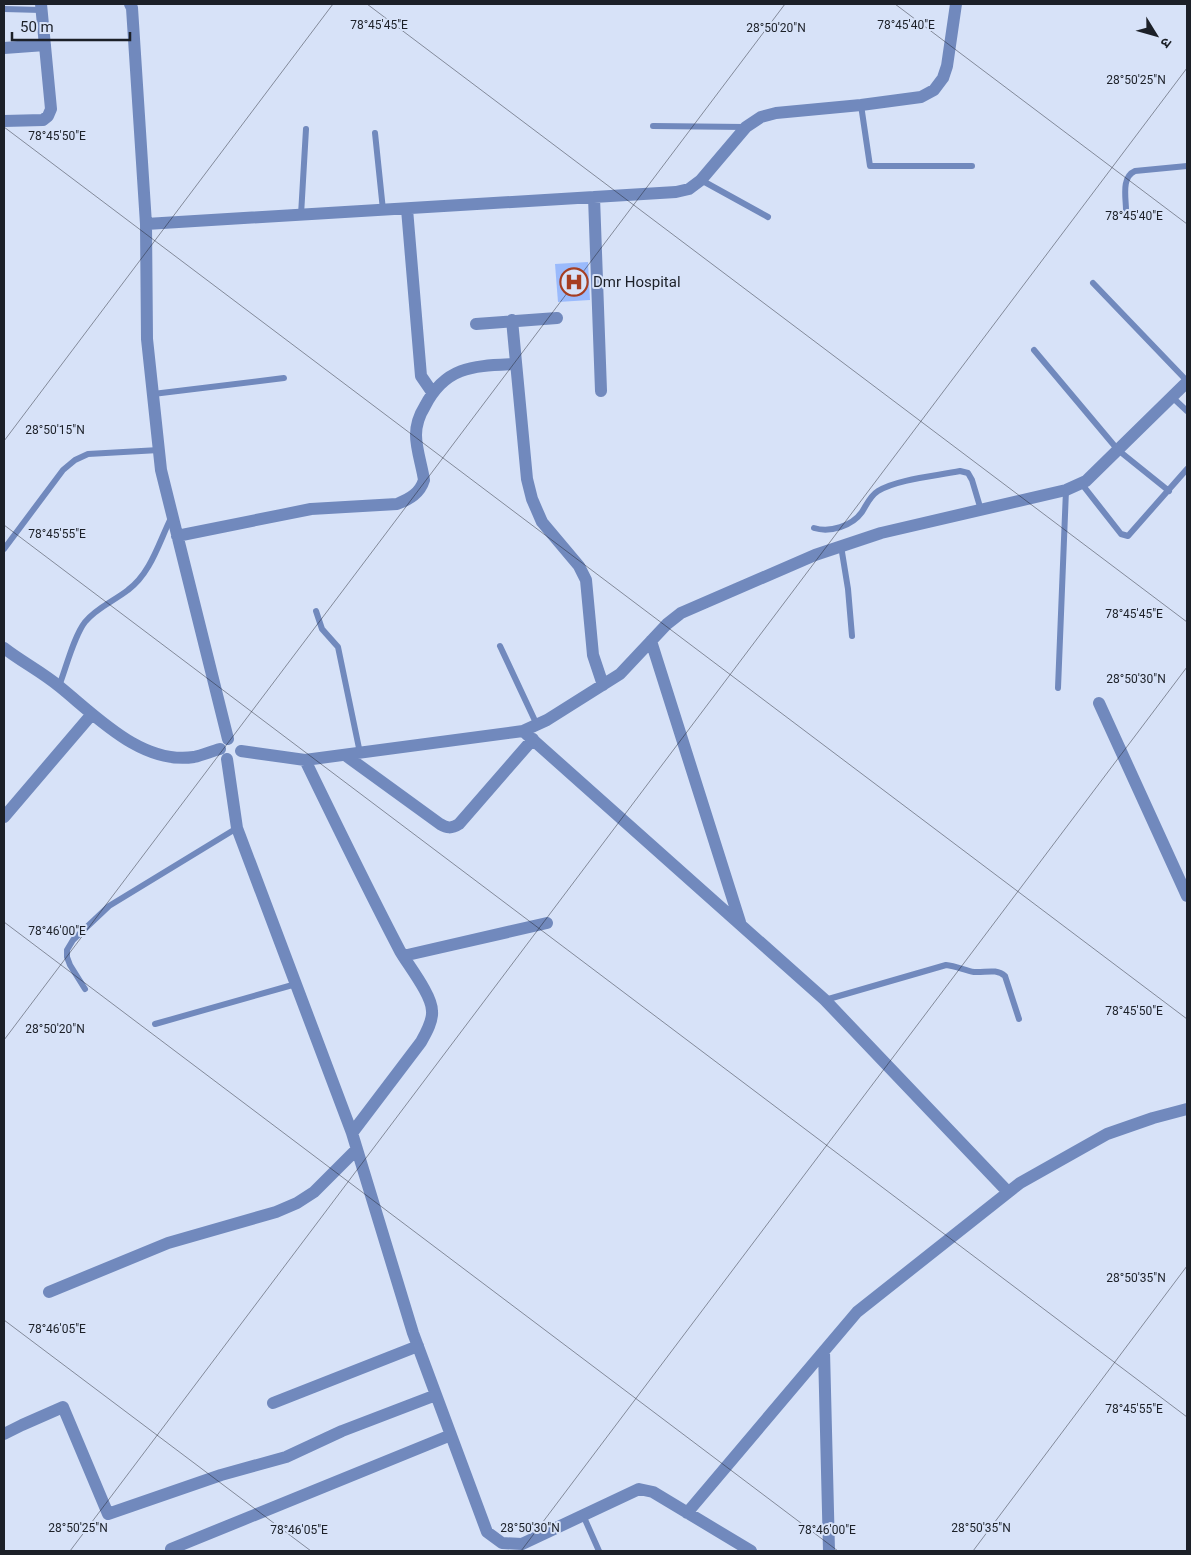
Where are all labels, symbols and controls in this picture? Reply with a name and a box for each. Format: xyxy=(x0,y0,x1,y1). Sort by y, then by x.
scale bar xyxy=(12,10,130,42)
north arrow xyxy=(1131,10,1181,60)
text: 50 m xyxy=(20,18,54,36)
text: 78°45'45"E xyxy=(350,18,408,32)
text: 78°45'40"E xyxy=(877,18,935,32)
text: 28°50'20"N xyxy=(746,21,806,35)
text: उ xyxy=(1157,35,1175,52)
text: 28°50'25"N xyxy=(1106,73,1166,87)
text: 78°45'50"E xyxy=(28,129,86,143)
text: 78°45'40"E xyxy=(1105,209,1163,223)
hospital icon: Dmr Hospital xyxy=(559,267,589,297)
place label: Dmr Hospital xyxy=(593,273,681,291)
text: 28°50'15"N xyxy=(25,423,85,437)
text: 78°45'55"E xyxy=(28,527,86,541)
text: 78°45'45"E xyxy=(1105,607,1163,621)
text: 28°50'30"N xyxy=(1106,672,1166,686)
text: 78°46'00"E xyxy=(28,924,86,938)
text: 78°45'50"E xyxy=(1105,1004,1163,1018)
text: 28°50'20"N xyxy=(25,1022,85,1036)
text: 28°50'35"N xyxy=(1106,1271,1166,1285)
text: 78°46'05"E xyxy=(28,1322,86,1336)
text: 78°45'55"E xyxy=(1105,1402,1163,1416)
text: 28°50'25"N xyxy=(48,1521,108,1535)
text: 28°50'30"N xyxy=(500,1521,560,1535)
text: 28°50'35"N xyxy=(951,1521,1011,1535)
text: 78°46'05"E xyxy=(270,1523,328,1537)
text: 78°46'00"E xyxy=(798,1523,856,1537)

